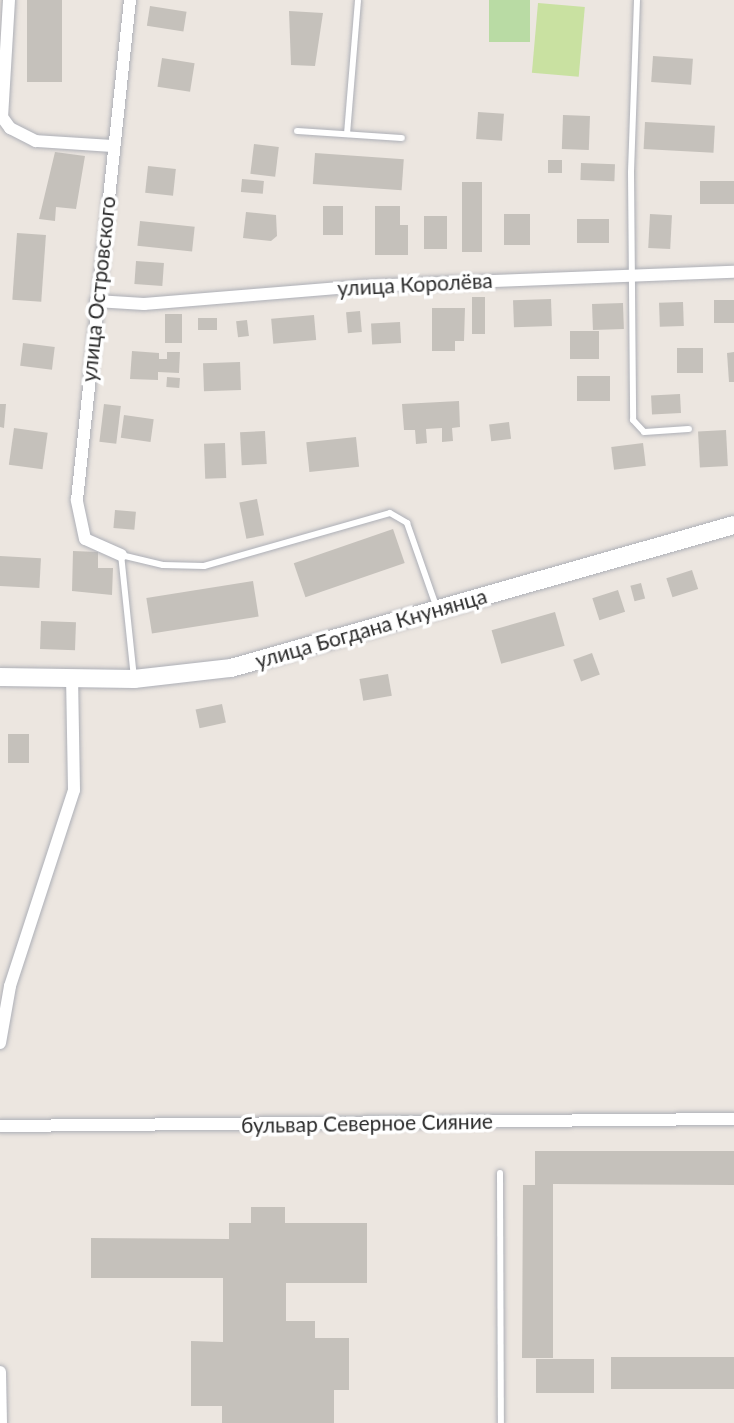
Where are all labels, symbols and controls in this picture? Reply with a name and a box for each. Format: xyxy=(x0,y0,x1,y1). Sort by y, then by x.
street label: улица Островского xyxy=(76,195,120,383)
street label: улица Королёва xyxy=(337,267,493,301)
street label: улица Богдана Кнунянца xyxy=(252,583,490,673)
street label: бульвар Северное Сияние xyxy=(241,1108,493,1138)

